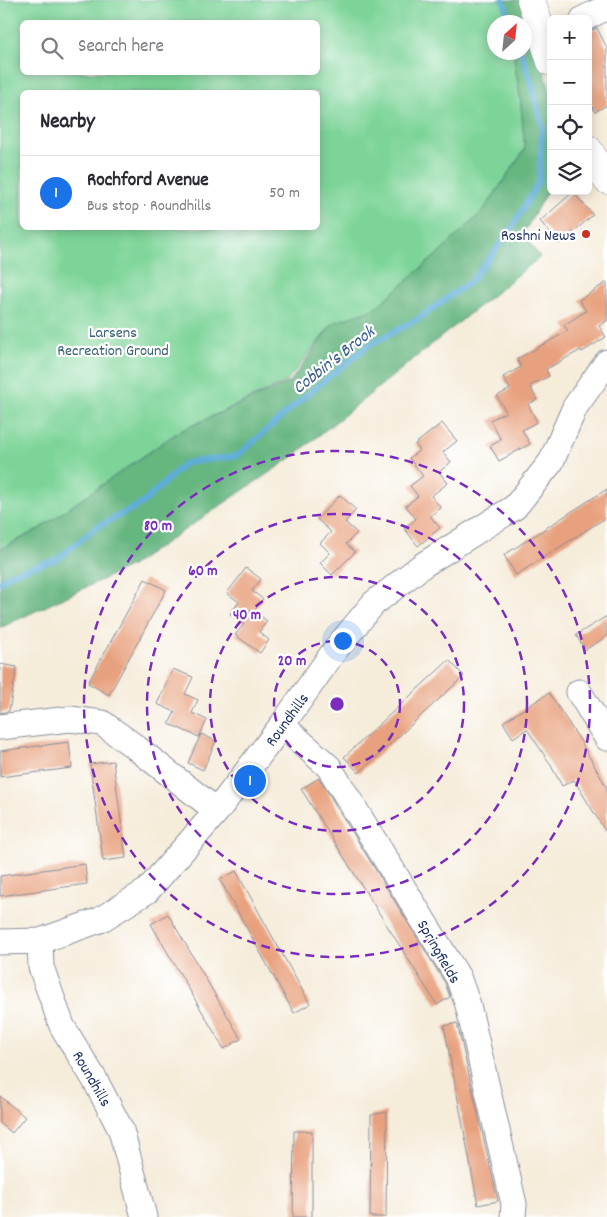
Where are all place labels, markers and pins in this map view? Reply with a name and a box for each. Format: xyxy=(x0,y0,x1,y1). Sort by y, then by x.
place label: Roshni News xyxy=(501,225,576,248)
marker: Roshni News xyxy=(580,228,592,240)
centre of rings xyxy=(328,695,346,713)
pin: 1 xyxy=(234,762,266,800)

